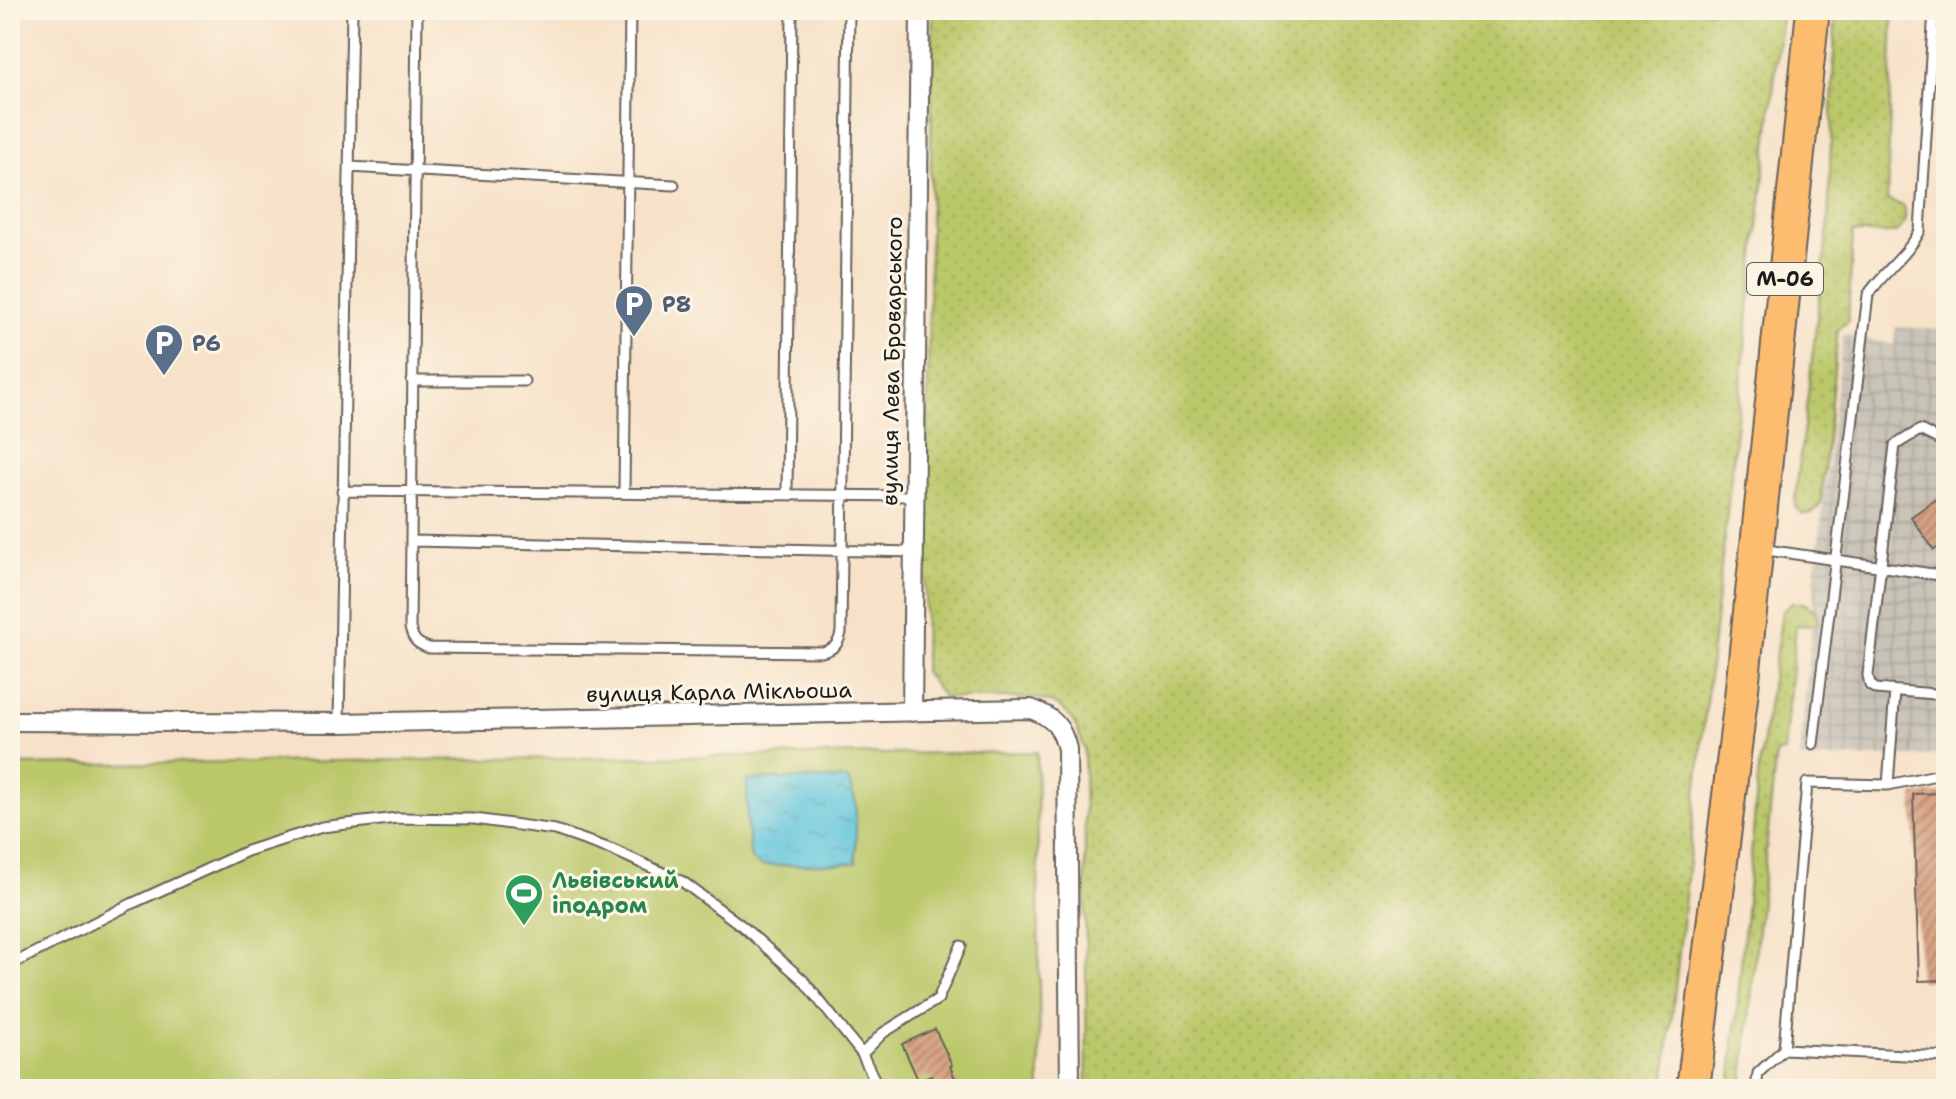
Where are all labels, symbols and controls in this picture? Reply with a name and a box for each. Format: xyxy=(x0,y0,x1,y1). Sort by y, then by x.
street label: вулиця Лева Броварського xyxy=(875,216,909,506)
road number: М-06 xyxy=(1747,263,1823,295)
parking icon: P8 xyxy=(613,283,655,338)
place label: P8 xyxy=(662,290,691,319)
parking icon: P6 xyxy=(143,322,185,377)
place label: P6 xyxy=(192,329,221,358)
street label: вулиця Карла Мікльоша xyxy=(586,675,853,709)
place label: Львівський іподром xyxy=(552,866,679,920)
sports icon: Львівський іподром xyxy=(503,872,545,927)

